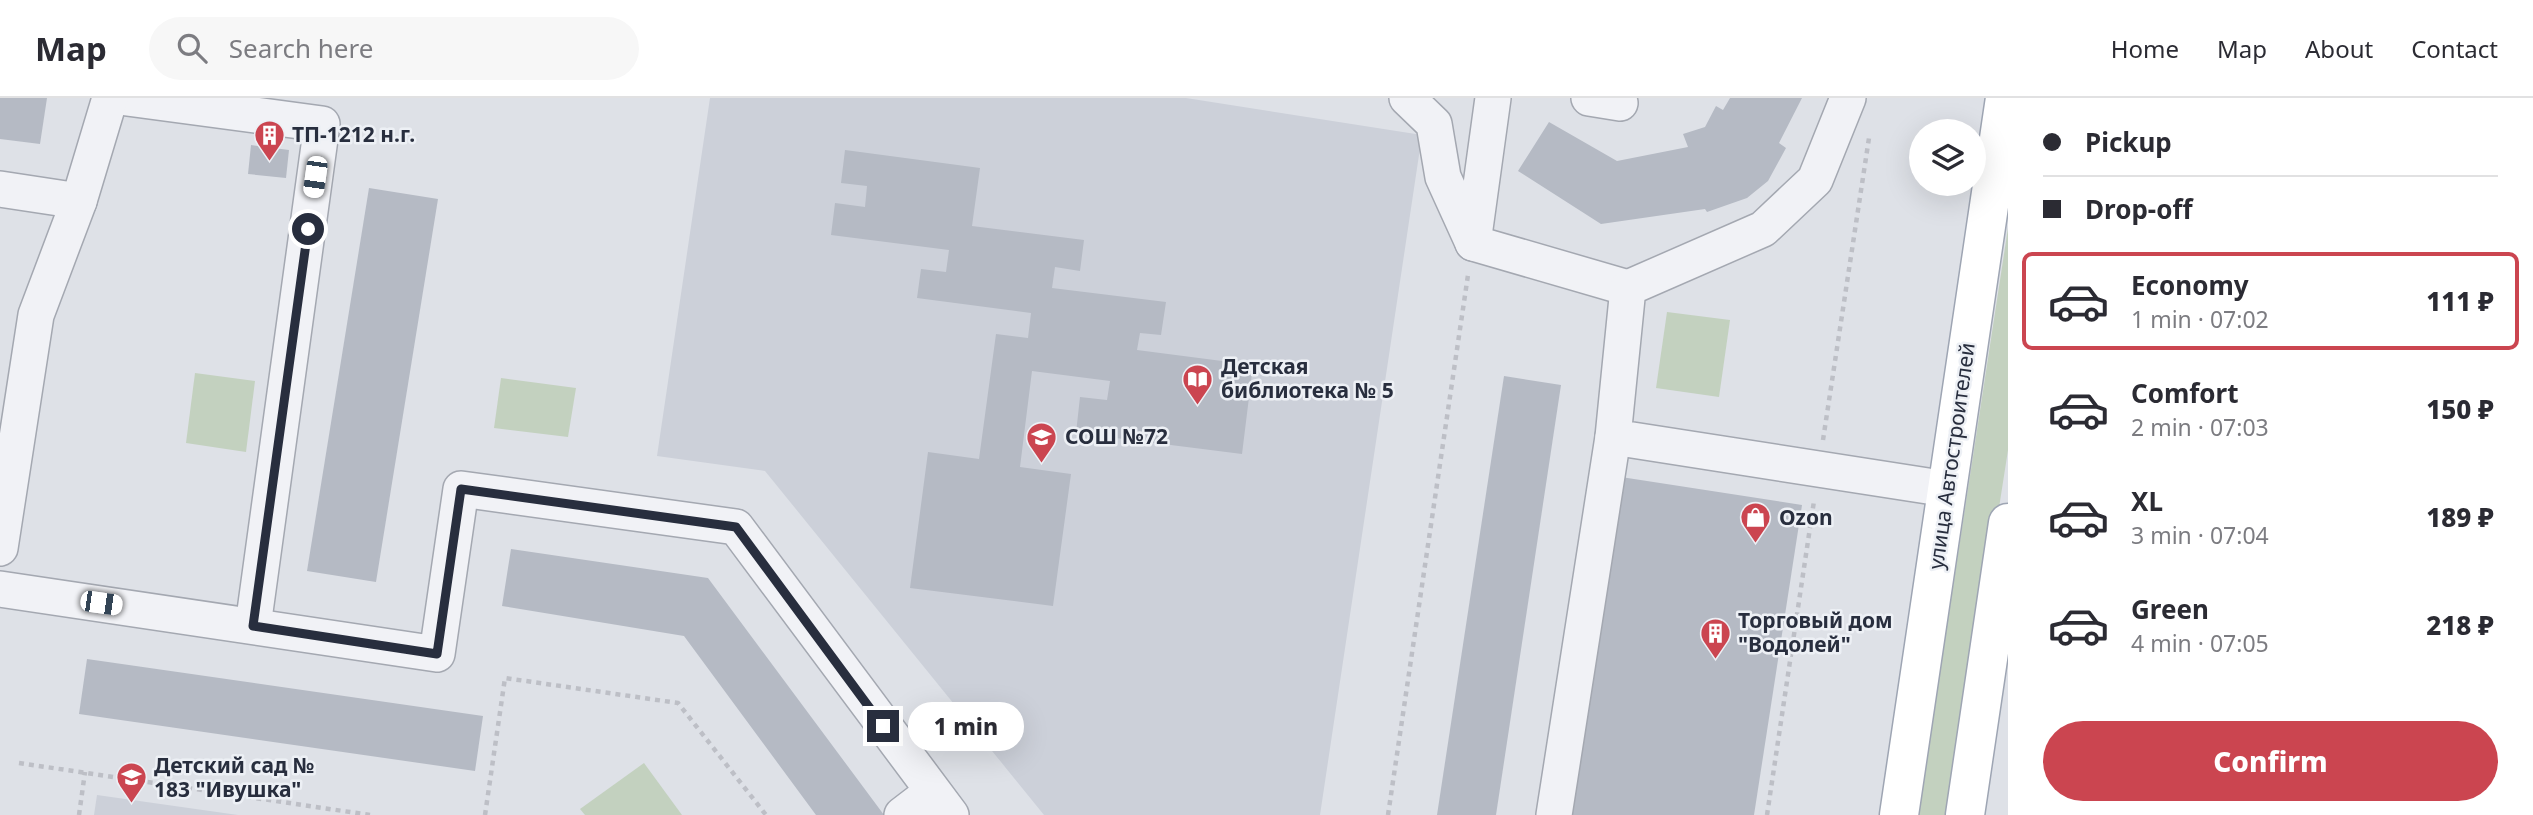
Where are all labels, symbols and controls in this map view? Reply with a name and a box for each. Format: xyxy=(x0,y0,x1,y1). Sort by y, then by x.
search box xyxy=(149,17,639,80)
text: Map xyxy=(35,26,107,71)
icon: search xyxy=(173,29,211,67)
text: Search here xyxy=(229,30,373,66)
text: Home xyxy=(2111,32,2179,65)
text: Map xyxy=(2217,32,2267,65)
text: About xyxy=(2305,32,2373,65)
text: Contact xyxy=(2411,32,2498,65)
building icon: ТП-1212 н.г. xyxy=(252,118,286,162)
map controls xyxy=(1909,119,1986,196)
button: layers xyxy=(1909,119,1986,196)
place label: ТП-1212 н.г. xyxy=(292,120,415,148)
text: Pickup xyxy=(2085,124,2172,160)
car xyxy=(302,155,329,199)
text: Drop-off xyxy=(2085,191,2192,227)
route start xyxy=(292,213,324,245)
text: Economy xyxy=(2131,267,2249,303)
icon: car xyxy=(2047,270,2110,333)
text: 111 ₽ xyxy=(2426,283,2494,319)
text: 1 min · 07:02 xyxy=(2131,303,2269,335)
street label: улица Автостроителей xyxy=(1921,341,1981,571)
place label: Детская библиотека № 5 xyxy=(1221,352,1394,404)
library icon: Детская библиотека № 5 xyxy=(1181,362,1215,406)
text: Comfort xyxy=(2131,375,2239,411)
icon: car xyxy=(2047,378,2110,441)
text: 150 ₽ xyxy=(2426,391,2494,427)
text: 2 min · 07:03 xyxy=(2131,411,2269,443)
school or university icon: СОШ №72 xyxy=(1025,420,1059,464)
place label: СОШ №72 xyxy=(1065,422,1168,450)
text: XL xyxy=(2131,483,2163,519)
icon: car xyxy=(2047,486,2110,549)
text: 189 ₽ xyxy=(2426,499,2494,535)
shop icon: Ozon xyxy=(1739,501,1773,545)
place label: Ozon xyxy=(1779,503,1833,531)
text: 3 min · 07:04 xyxy=(2131,519,2269,551)
car xyxy=(79,590,124,616)
text: Green xyxy=(2131,591,2209,627)
icon: car xyxy=(2047,594,2110,657)
place label: Торговый дом "Водолей" xyxy=(1738,606,1893,658)
text: 218 ₽ xyxy=(2426,607,2494,643)
building icon: Торговый дом "Водолей" xyxy=(1698,616,1732,660)
text: 4 min · 07:05 xyxy=(2131,627,2269,659)
callout: 1 min xyxy=(908,702,1023,750)
route end xyxy=(867,710,899,742)
text: 1 min xyxy=(934,710,998,742)
button: Confirm xyxy=(2043,721,2498,801)
place label: Детский сад № 183 "Ивушка" xyxy=(154,751,314,803)
school or university icon: Детский сад № 183 "Ивушка" xyxy=(114,761,148,805)

